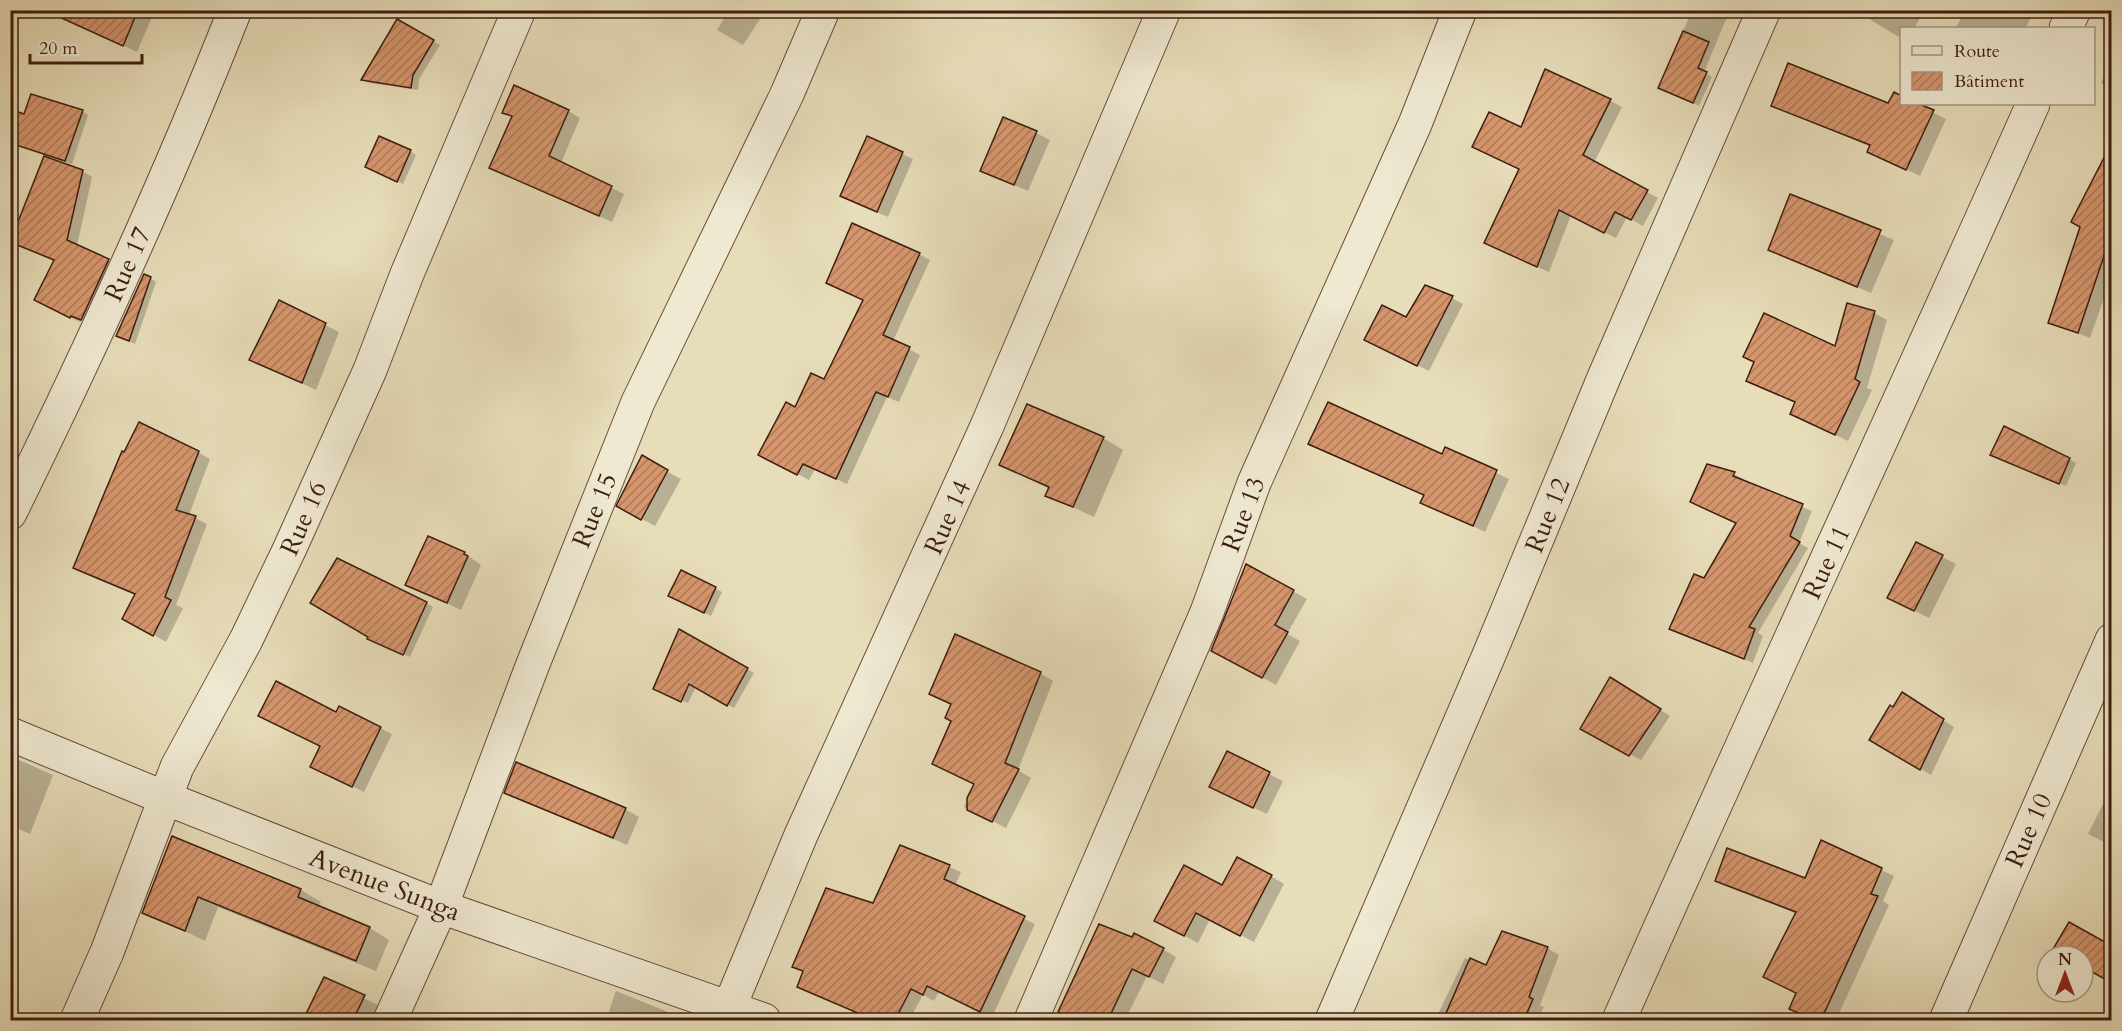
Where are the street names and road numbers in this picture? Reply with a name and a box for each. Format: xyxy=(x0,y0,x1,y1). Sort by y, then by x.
street label: Rue 17 xyxy=(96,222,159,307)
street label: Rue 15 xyxy=(564,468,625,553)
street label: Rue 13 xyxy=(1213,472,1274,557)
street label: Rue 12 xyxy=(1517,473,1578,558)
street label: Rue 14 xyxy=(916,475,979,560)
street label: Rue 16 xyxy=(272,476,335,561)
street label: Rue 11 xyxy=(1794,520,1859,605)
street label: Rue 10 xyxy=(1997,788,2060,873)
street label: Avenue Sunga xyxy=(304,840,465,929)

